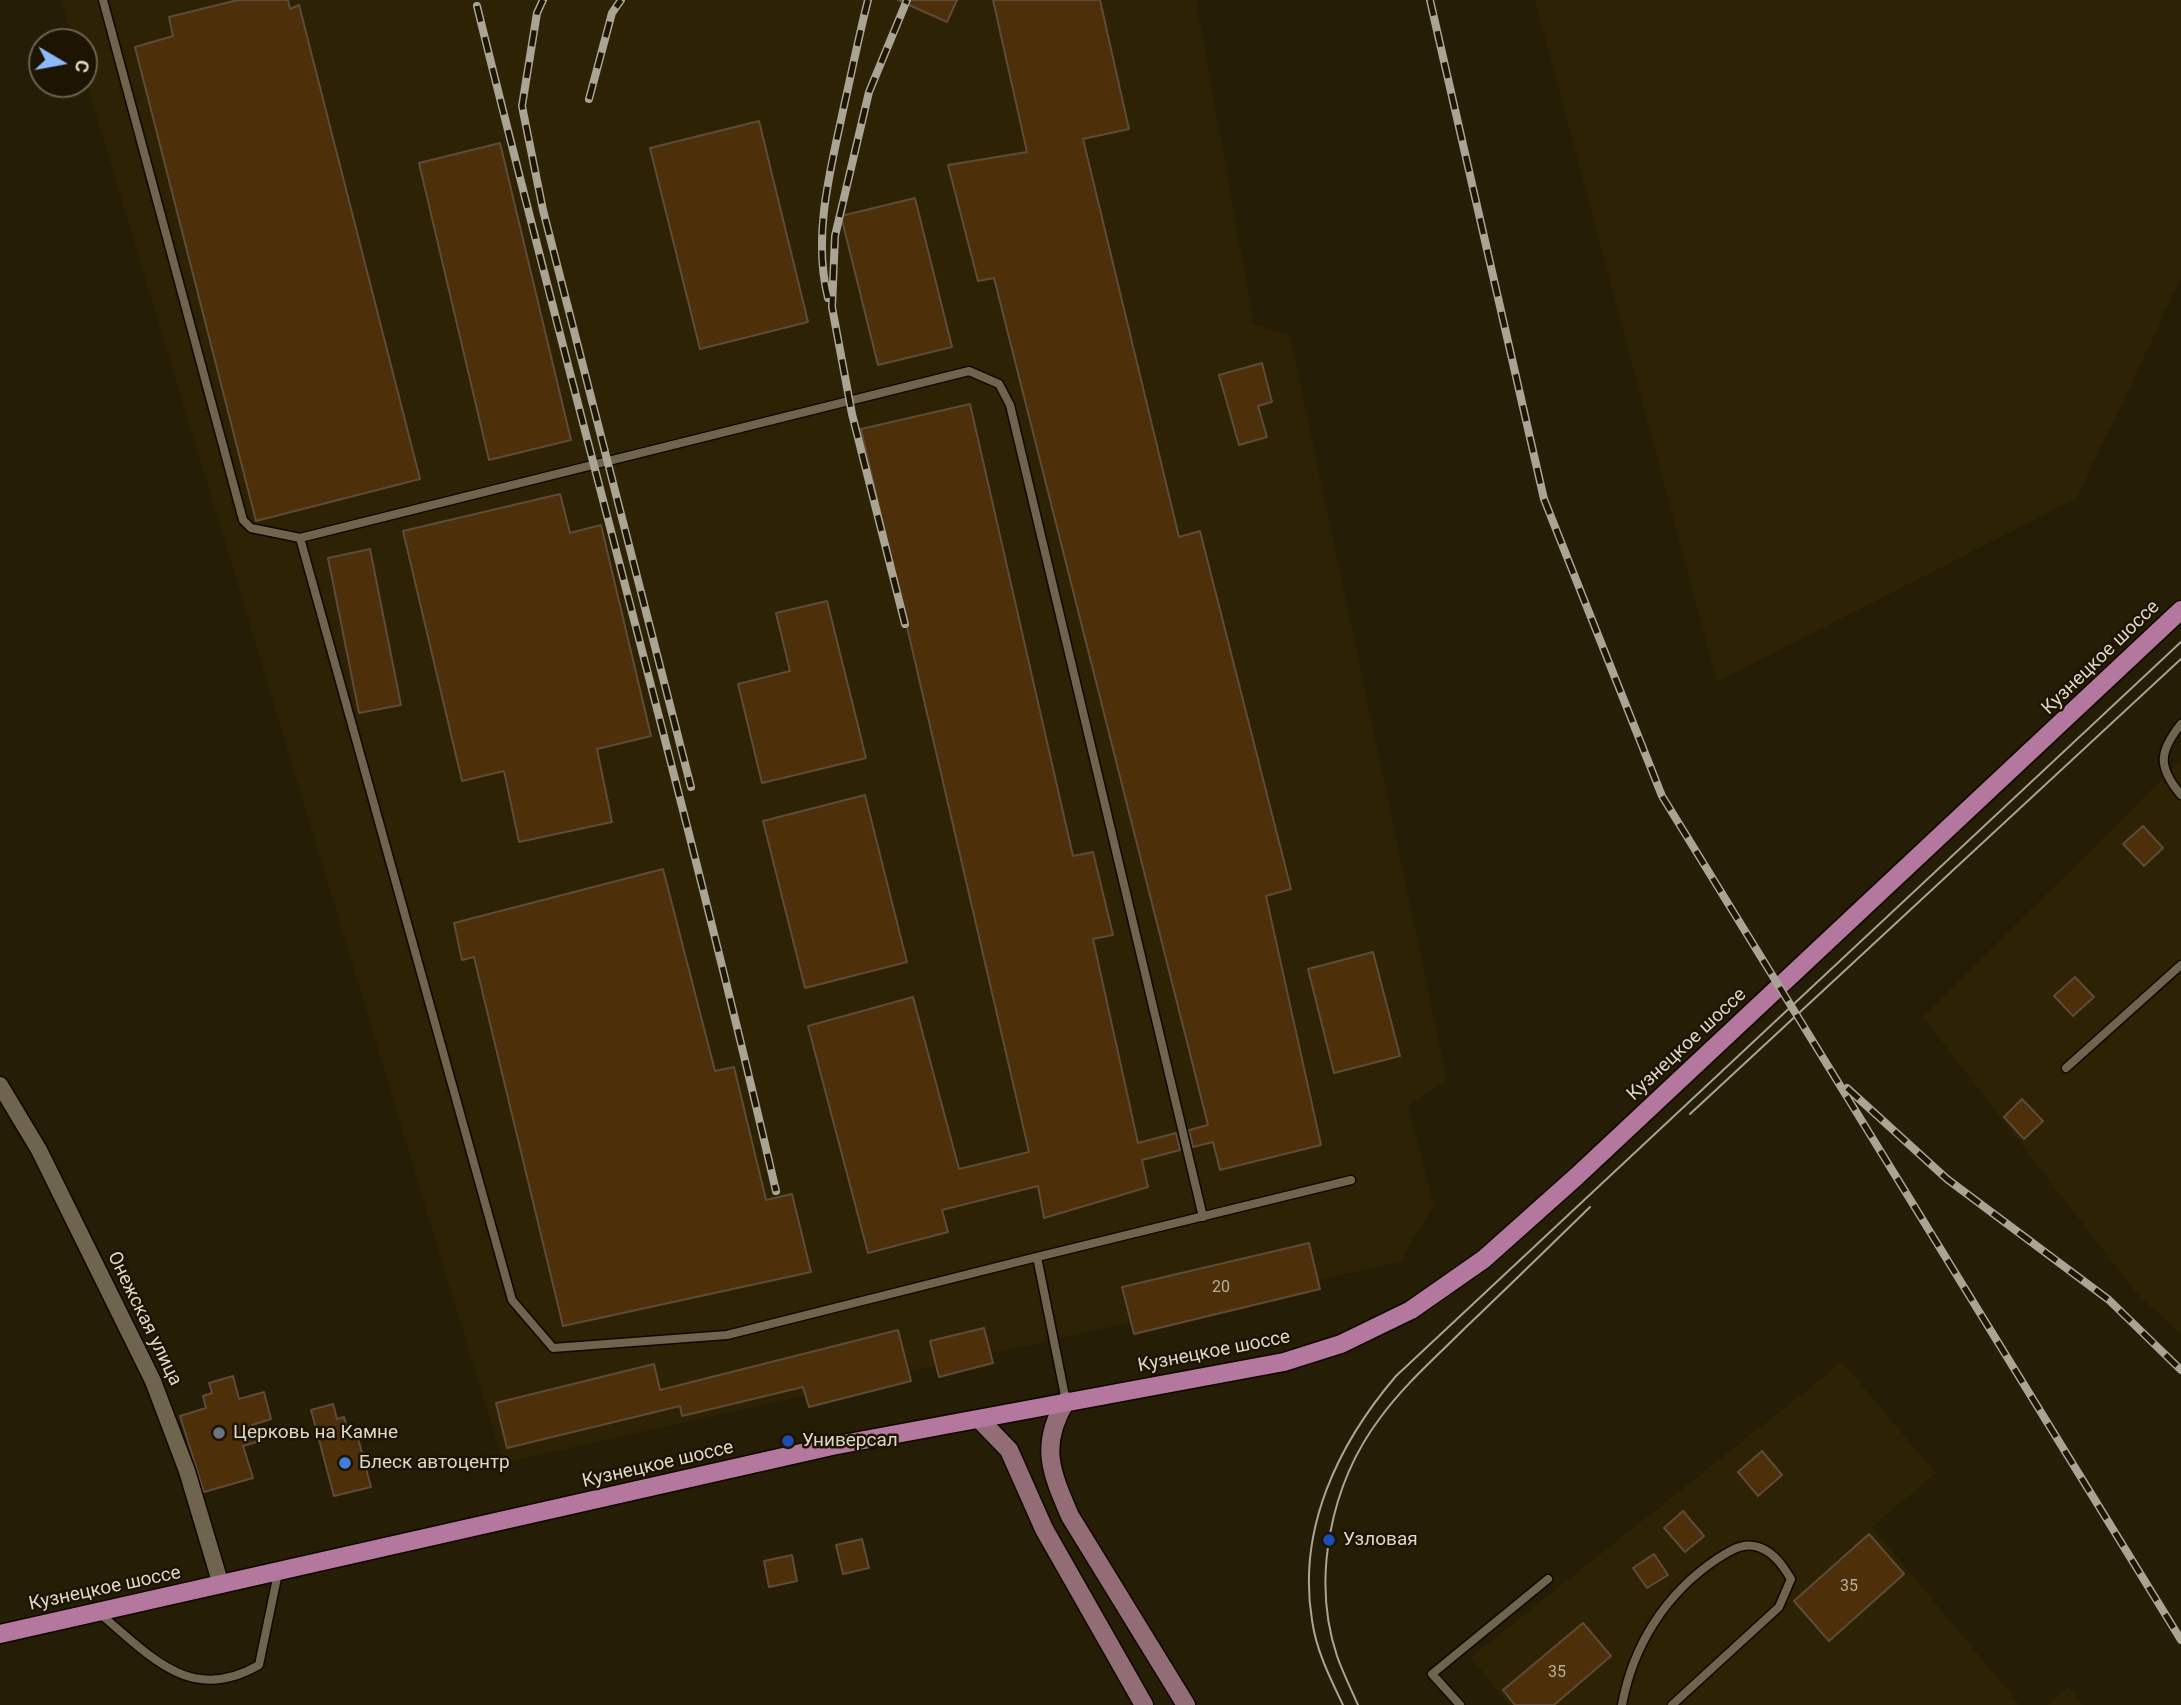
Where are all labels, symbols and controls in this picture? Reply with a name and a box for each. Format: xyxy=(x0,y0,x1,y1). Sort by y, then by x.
north arrow xyxy=(28,28,98,98)
text: С xyxy=(70,58,95,75)
street label: Кузнецкое шоссе xyxy=(2037,596,2165,720)
street label: Кузнецкое шоссе xyxy=(1623,984,1751,1106)
street label: Онежская улица xyxy=(102,1248,186,1390)
house number: 20 xyxy=(1212,1278,1230,1298)
street label: Кузнецкое шоссе xyxy=(1136,1326,1292,1378)
place label: Церковь на Камне xyxy=(233,1422,398,1444)
marker: Церковь на Камне xyxy=(211,1425,227,1441)
place label: Универсал xyxy=(802,1430,898,1452)
marker: Универсал xyxy=(780,1433,796,1449)
street label: Кузнецкое шоссе xyxy=(580,1436,736,1494)
place label: Блеск автоцентр xyxy=(359,1452,510,1474)
marker: Блеск автоцентр xyxy=(337,1455,353,1471)
place label: Узловая xyxy=(1343,1529,1418,1551)
marker: Узловая xyxy=(1321,1532,1337,1548)
street label: Кузнецкое шоссе xyxy=(27,1562,183,1616)
house number: 35 xyxy=(1840,1577,1858,1597)
house number: 35 xyxy=(1548,1663,1566,1683)

